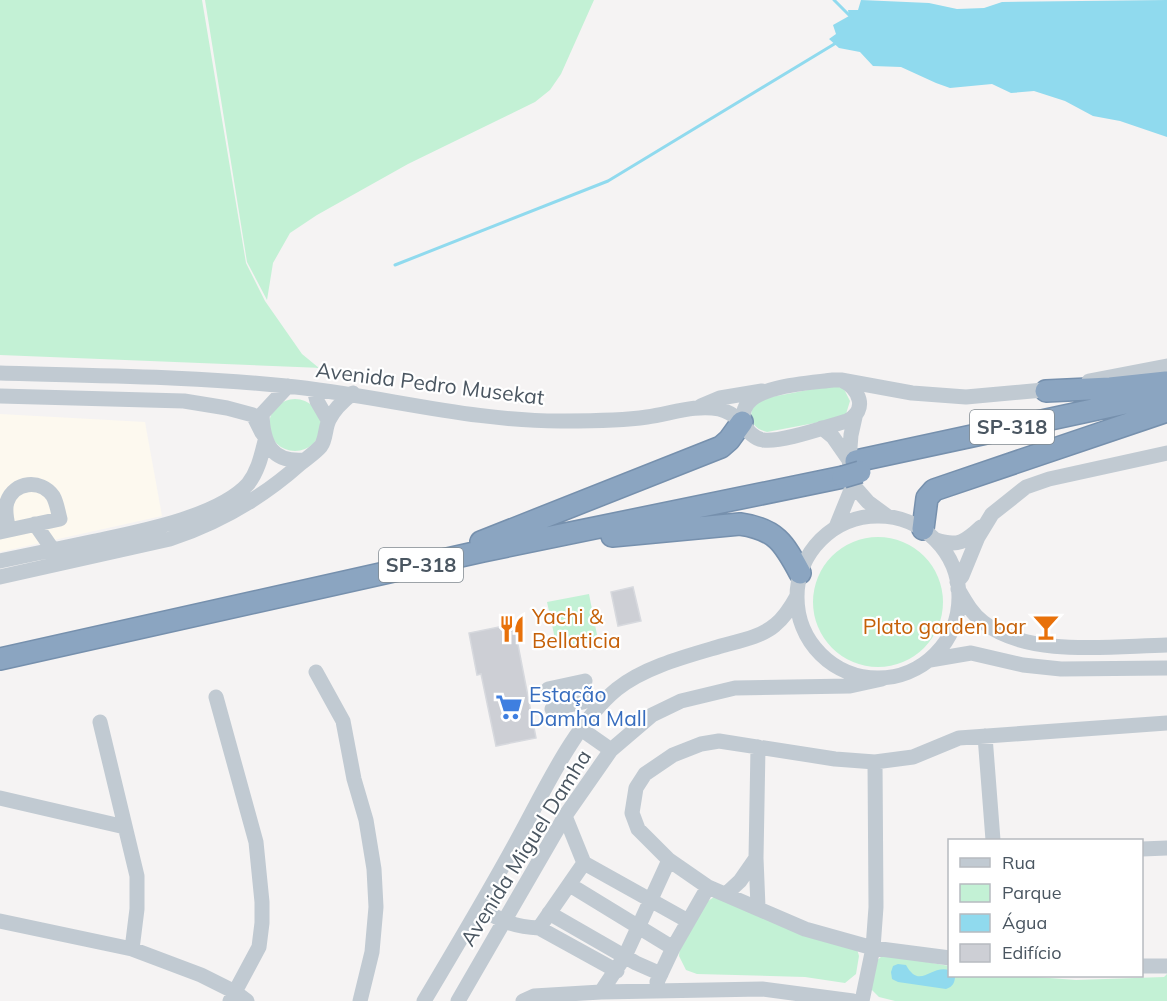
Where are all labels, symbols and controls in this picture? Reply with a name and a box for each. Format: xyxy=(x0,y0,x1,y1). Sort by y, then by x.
street label: Avenida Pedro Musekat xyxy=(314,356,546,410)
road number: SP-318 xyxy=(970,410,1054,444)
road number: SP-318 xyxy=(379,548,463,582)
place label: Yachi & Bellaticia xyxy=(531,603,621,653)
bar icon: Plato garden bar xyxy=(1031,612,1061,642)
place label: Plato garden bar xyxy=(863,613,1026,639)
restaurant icon: Yachi & Bellaticia xyxy=(497,614,527,644)
place label: Estação Damha Mall xyxy=(529,681,647,731)
supermarket icon: Estação Damha Mall xyxy=(494,692,524,722)
street label: Avenida Miguel Damha xyxy=(454,744,596,950)
legend xyxy=(948,839,1143,977)
text: Rua xyxy=(1002,851,1036,874)
text: Parque xyxy=(1002,881,1061,904)
text: Água xyxy=(1002,911,1047,934)
text: Edifício xyxy=(1002,941,1061,964)

